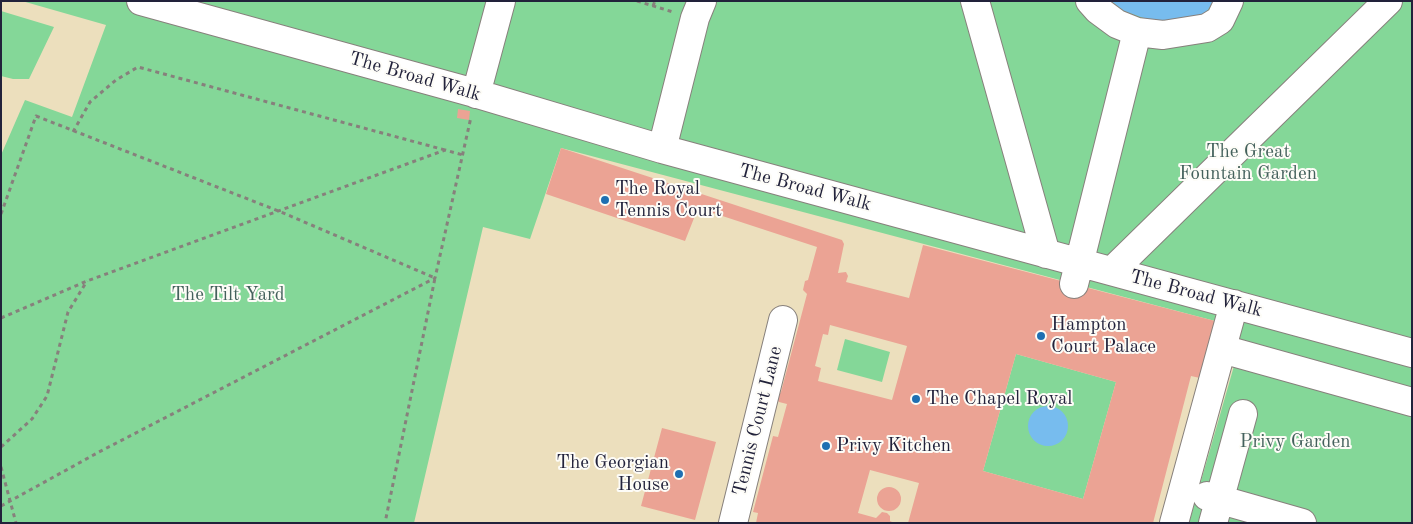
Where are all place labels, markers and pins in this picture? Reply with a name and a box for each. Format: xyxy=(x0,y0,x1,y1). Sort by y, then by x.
place label: The Royal Tennis Court xyxy=(615,178,722,222)
marker: The Royal Tennis Court xyxy=(599,194,611,206)
place label: Hampton Court Palace xyxy=(1051,314,1156,358)
marker: Hampton Court Palace xyxy=(1035,330,1047,342)
place label: The Chapel Royal xyxy=(926,388,1072,410)
marker: The Chapel Royal xyxy=(910,393,922,405)
place label: Privy Kitchen xyxy=(836,435,951,457)
marker: Privy Kitchen xyxy=(820,440,832,452)
place label: The Georgian House xyxy=(556,452,669,496)
marker: The Georgian House xyxy=(673,468,685,480)

